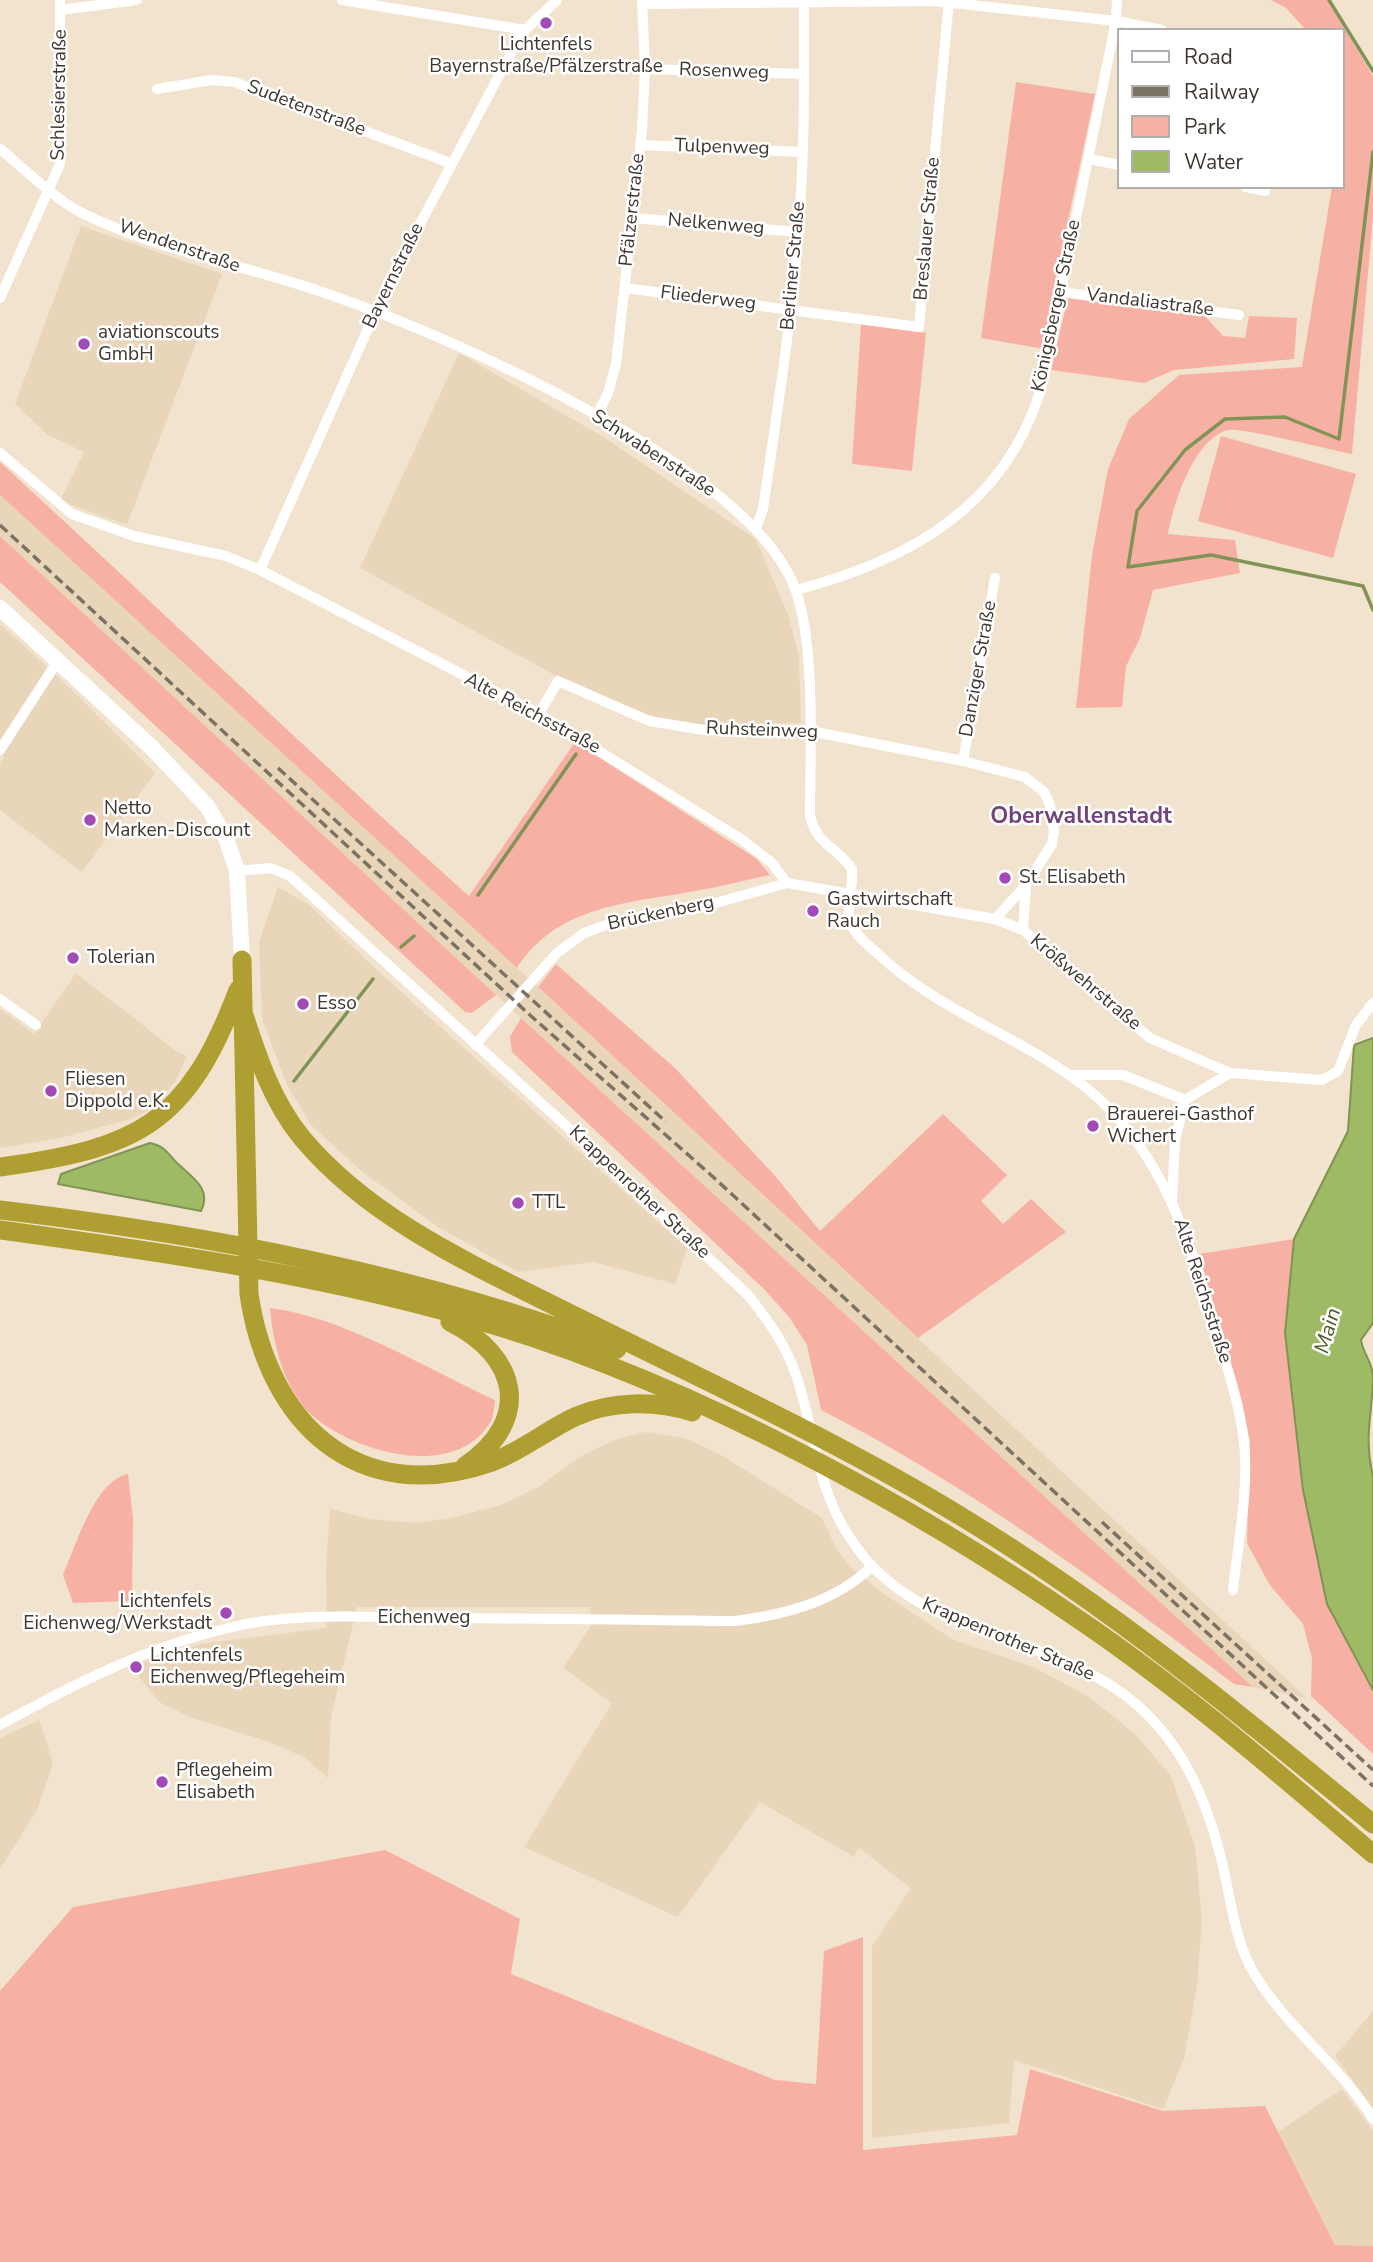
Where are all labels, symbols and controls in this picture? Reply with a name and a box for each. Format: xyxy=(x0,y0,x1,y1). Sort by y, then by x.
marker: Lichtenfels Bayernstraße/Pfälzerstraße xyxy=(538,15,554,31)
legend xyxy=(1118,28,1345,189)
street label: Schlesierstraße xyxy=(47,29,73,161)
place label: Lichtenfels Bayernstraße/Pfälzerstraße xyxy=(429,34,663,78)
text: Road xyxy=(1184,43,1233,71)
street label: Rosenweg xyxy=(679,59,769,85)
street label: Sudetenstraße xyxy=(243,76,369,142)
text: Railway xyxy=(1184,78,1259,106)
text: Park xyxy=(1184,113,1226,141)
street label: Tulpenweg xyxy=(674,135,770,161)
text: Water xyxy=(1184,148,1243,176)
street label: Pfälzerstraße xyxy=(616,152,650,268)
street label: Breslauer Straße xyxy=(910,156,946,302)
street label: Berliner Straße xyxy=(777,201,811,331)
street label: Nelkenweg xyxy=(667,209,765,241)
street label: Wendenstraße xyxy=(115,216,243,278)
street label: Königsberger Straße xyxy=(1028,218,1086,394)
street label: Bayernstraße xyxy=(359,220,429,332)
street label: Fliederweg xyxy=(659,282,757,316)
street label: Vandaliastraße xyxy=(1085,284,1215,322)
place label: aviationscouts GmbH xyxy=(98,322,219,366)
marker: aviationscouts GmbH xyxy=(76,336,92,352)
street label: Schwabenstraße xyxy=(587,405,719,503)
street label: Danziger Straße xyxy=(956,599,1002,739)
street label: Alte Reichsstraße xyxy=(460,669,604,759)
street label: Ruhsteinweg xyxy=(706,718,818,744)
place label: Netto Marken-Discount xyxy=(104,798,250,842)
district label: Oberwallenstadt xyxy=(990,803,1172,831)
marker: Netto Marken-Discount xyxy=(82,812,98,828)
place label: St. Elisabeth xyxy=(1019,867,1126,889)
marker: St. Elisabeth xyxy=(997,870,1013,886)
place label: Gastwirtschaft Rauch xyxy=(827,889,952,933)
street label: Brückenberg xyxy=(606,892,716,936)
marker: Gastwirtschaft Rauch xyxy=(805,903,821,919)
street label: Krößwehrstraße xyxy=(1025,930,1145,1036)
place label: Tolerian xyxy=(87,947,155,969)
marker: Tolerian xyxy=(65,950,81,966)
place label: Esso xyxy=(317,993,357,1015)
marker: Esso xyxy=(295,996,311,1012)
place label: Fliesen Dippold e.K. xyxy=(65,1069,169,1113)
marker: Fliesen Dippold e.K. xyxy=(43,1083,59,1099)
place label: Brauerei-Gasthof Wichert xyxy=(1107,1104,1254,1148)
marker: Brauerei-Gasthof Wichert xyxy=(1085,1118,1101,1134)
street label: Krappenrother Straße xyxy=(564,1122,714,1264)
place label: TTL xyxy=(532,1192,565,1214)
marker: TTL xyxy=(510,1195,526,1211)
street label: Alte Reichsstraße xyxy=(1168,1216,1236,1366)
water label: Main xyxy=(1311,1305,1347,1357)
place label: Lichtenfels Eichenweg/Werkstadt xyxy=(23,1591,212,1635)
street label: Krappenrother Straße xyxy=(918,1593,1098,1687)
marker: Lichtenfels Eichenweg/Werkstadt xyxy=(218,1605,234,1621)
street label: Eichenweg xyxy=(378,1607,470,1629)
place label: Lichtenfels Eichenweg/Pflegeheim xyxy=(150,1645,345,1689)
marker: Lichtenfels Eichenweg/Pflegeheim xyxy=(128,1659,144,1675)
place label: Pflegeheim Elisabeth xyxy=(176,1760,273,1804)
marker: Pflegeheim Elisabeth xyxy=(154,1774,170,1790)

